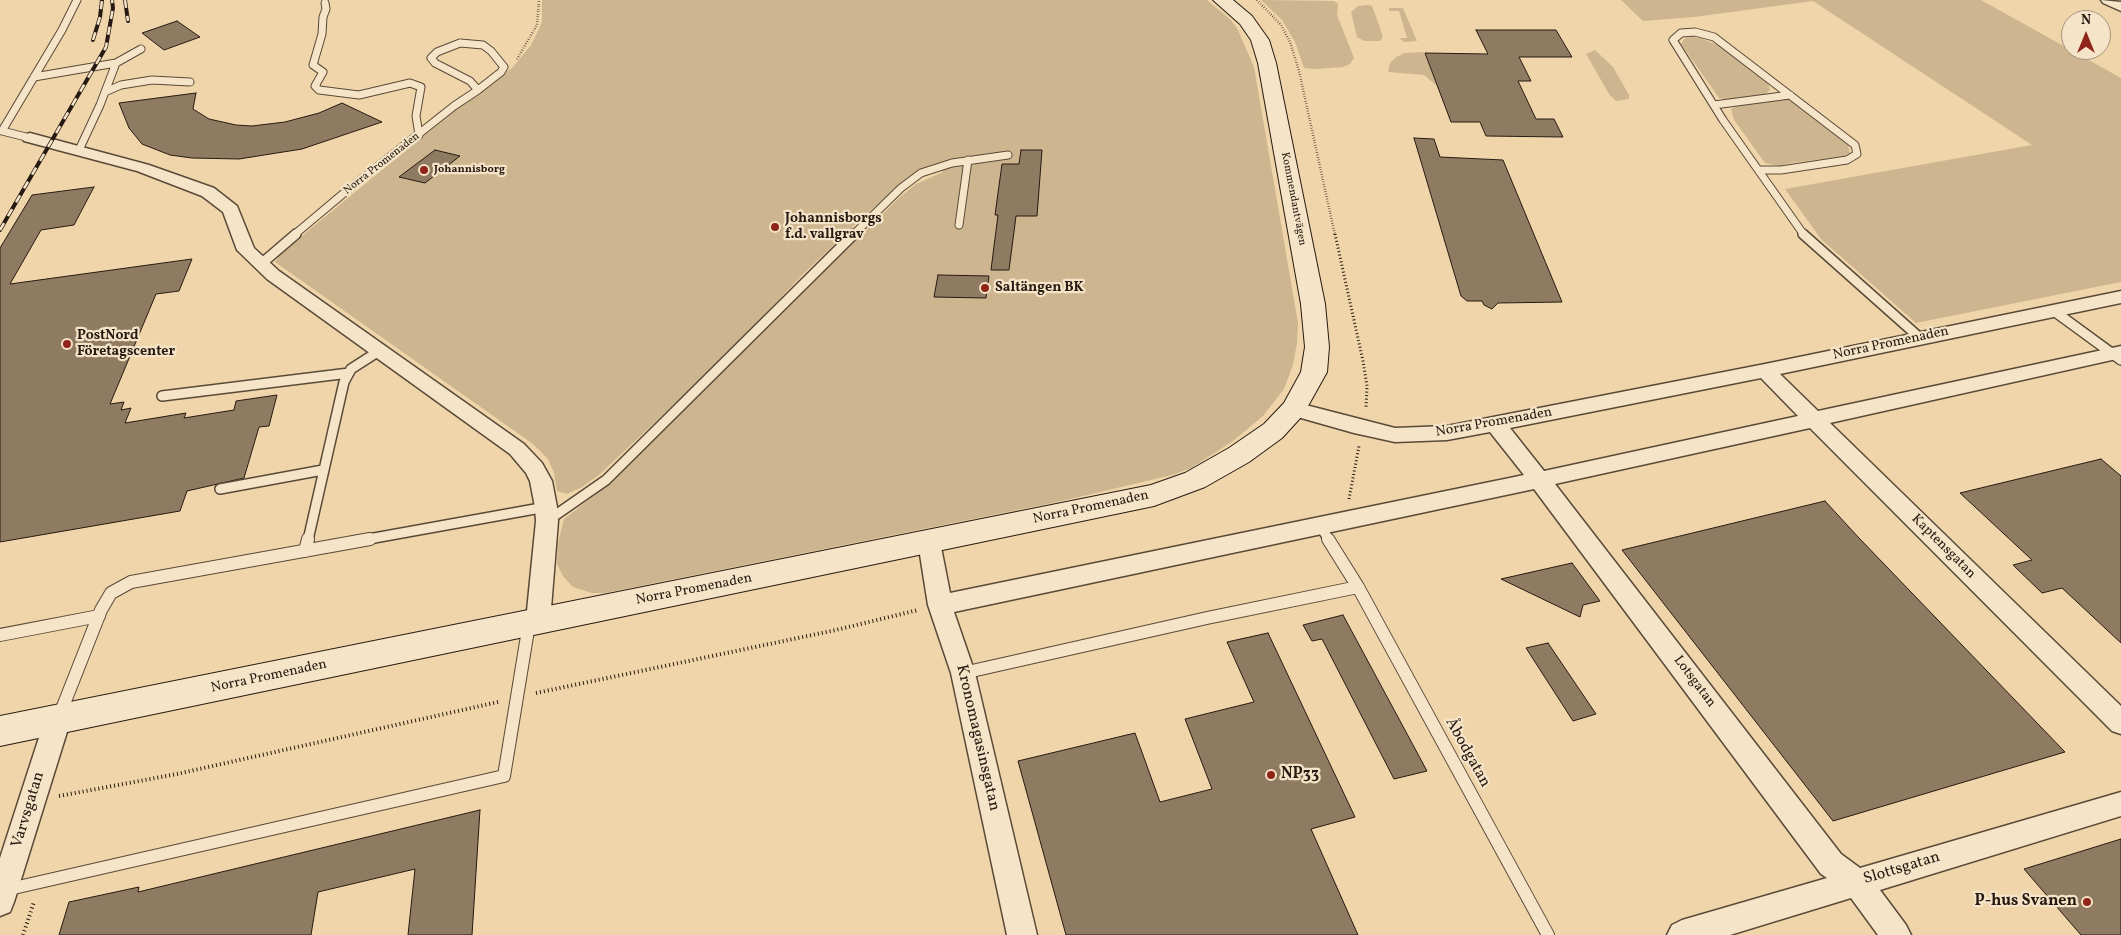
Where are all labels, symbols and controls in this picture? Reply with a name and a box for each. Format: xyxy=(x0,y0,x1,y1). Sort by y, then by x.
north arrow xyxy=(2061,10,2111,60)
text: N xyxy=(2081,11,2091,30)
street label: Norra Promenaden xyxy=(341,130,423,198)
street label: Kommendantvägen xyxy=(1277,151,1309,247)
place label: Johannisborg xyxy=(434,163,505,177)
marker: Johannisborg xyxy=(418,164,430,176)
place label: Johannisborgs f.d. vallgrav xyxy=(785,211,882,243)
marker: Johannisborgs f.d. vallgrav xyxy=(769,221,781,233)
place label: Saltängen BK xyxy=(995,280,1084,296)
marker: Saltängen BK xyxy=(979,282,991,294)
street label: Norra Promenaden xyxy=(1832,324,1950,364)
place label: PostNord Företagscenter xyxy=(77,328,175,361)
marker: PostNord Företagscenter xyxy=(61,338,73,350)
street label: Norra Promenaden xyxy=(1434,404,1554,442)
street label: Norra Promenaden xyxy=(1032,488,1150,528)
street label: Kaptensgatan xyxy=(1907,511,1979,583)
street label: Norra Promenaden xyxy=(634,570,754,610)
street label: Lotsgatan xyxy=(1669,653,1719,711)
street label: Norra Promenaden xyxy=(210,657,328,697)
street label: Kronomagasinsgatan xyxy=(951,663,1003,813)
street label: Åbodgatan xyxy=(1440,715,1494,791)
place label: NP33 xyxy=(1281,765,1319,785)
marker: NP33 xyxy=(1265,769,1277,781)
street label: Varvsgatan xyxy=(8,770,50,850)
street label: Slottsgatan xyxy=(1861,848,1943,890)
place label: P-hus Svanen xyxy=(1975,892,2077,912)
marker: P-hus Svanen xyxy=(2081,896,2093,908)

